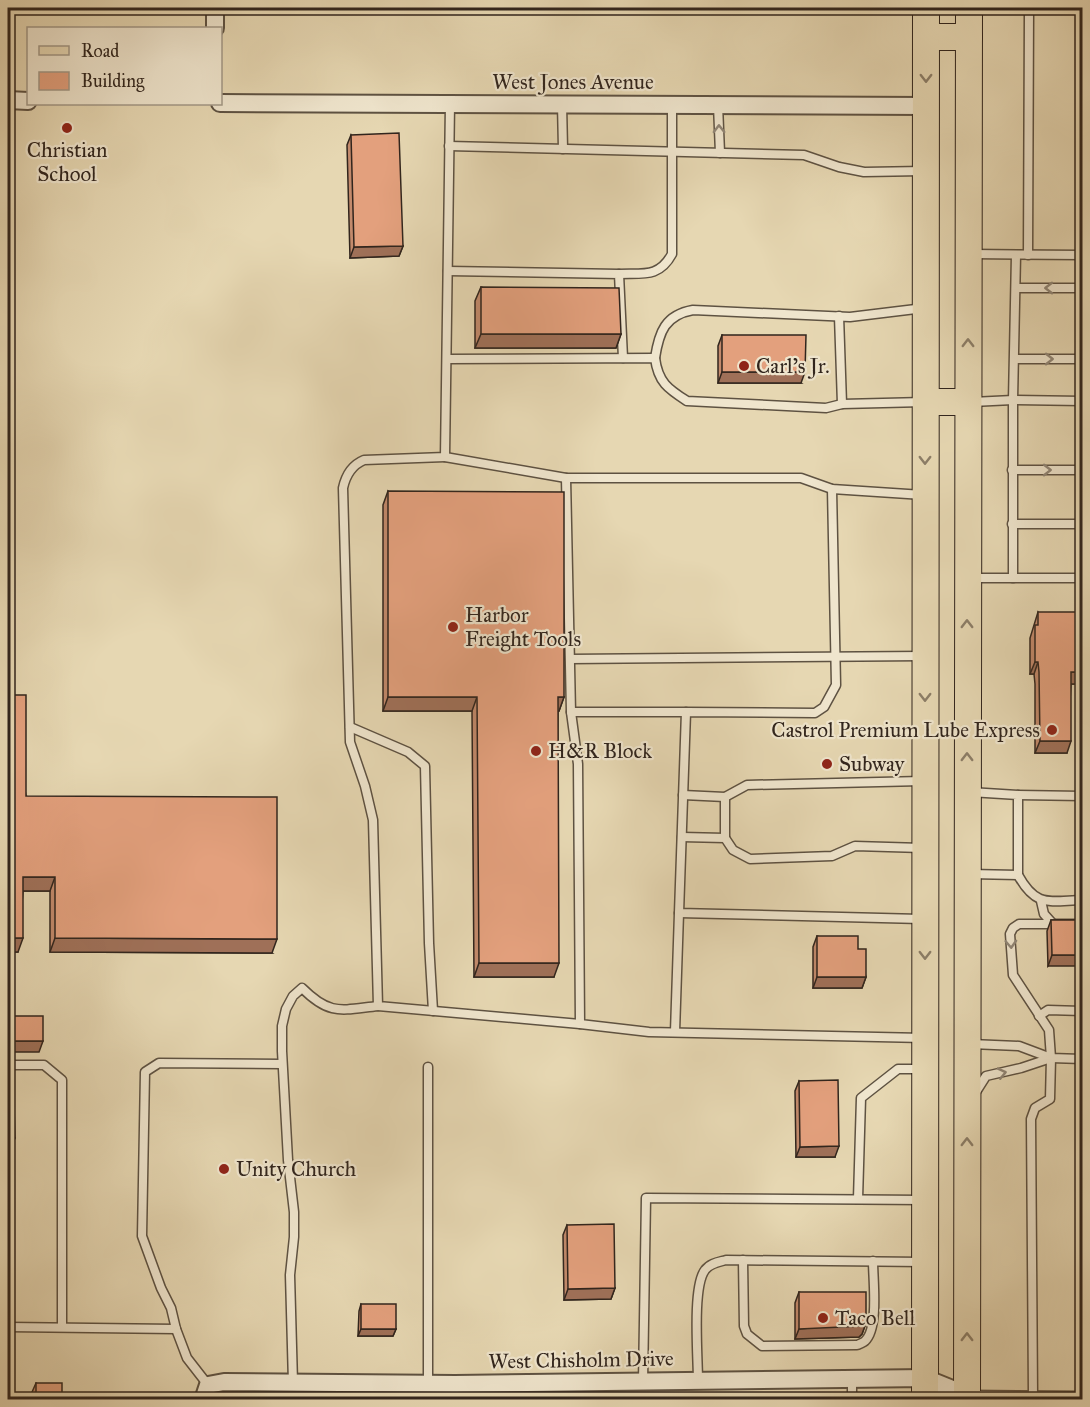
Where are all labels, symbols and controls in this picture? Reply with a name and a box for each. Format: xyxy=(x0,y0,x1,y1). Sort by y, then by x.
legend xyxy=(27,27,222,105)
text: Road xyxy=(81,40,119,62)
street label: West Jones Avenue xyxy=(492,69,654,95)
text: Building xyxy=(81,70,145,93)
one-way arrow xyxy=(920,73,932,82)
marker: Christian School xyxy=(60,121,74,135)
one-way arrow xyxy=(713,124,725,133)
place label: Christian School xyxy=(27,137,107,187)
one-way arrow xyxy=(1045,282,1054,294)
one-way arrow xyxy=(962,339,974,348)
place label: Carl's Jr. xyxy=(756,353,830,379)
one-way arrow xyxy=(1044,353,1053,365)
marker: Carl's Jr. xyxy=(737,359,751,373)
one-way arrow xyxy=(919,456,931,465)
one-way arrow xyxy=(1043,464,1052,476)
place label: Harbor Freight Tools xyxy=(465,602,581,652)
marker: Harbor Freight Tools xyxy=(446,620,460,634)
one-way arrow xyxy=(961,620,973,629)
one-way arrow xyxy=(919,693,931,702)
place label: Castrol Premium Lube Express xyxy=(771,717,1040,743)
marker: Castrol Premium Lube Express xyxy=(1045,723,1059,737)
place label: H&R Block xyxy=(548,738,652,764)
marker: H&R Block xyxy=(529,744,543,758)
place label: Subway xyxy=(839,751,906,777)
one-way arrow xyxy=(961,753,973,762)
marker: Subway xyxy=(820,757,834,771)
one-way arrow xyxy=(1004,940,1017,949)
one-way arrow xyxy=(919,951,931,960)
one-way arrow xyxy=(997,1067,1007,1080)
one-way arrow xyxy=(961,1137,973,1146)
place label: Unity Church xyxy=(236,1156,357,1182)
marker: Unity Church xyxy=(217,1162,231,1176)
place label: Taco Bell xyxy=(835,1305,915,1331)
marker: Taco Bell xyxy=(816,1311,830,1325)
one-way arrow xyxy=(961,1332,973,1341)
street label: West Chisholm Drive xyxy=(488,1345,674,1375)

